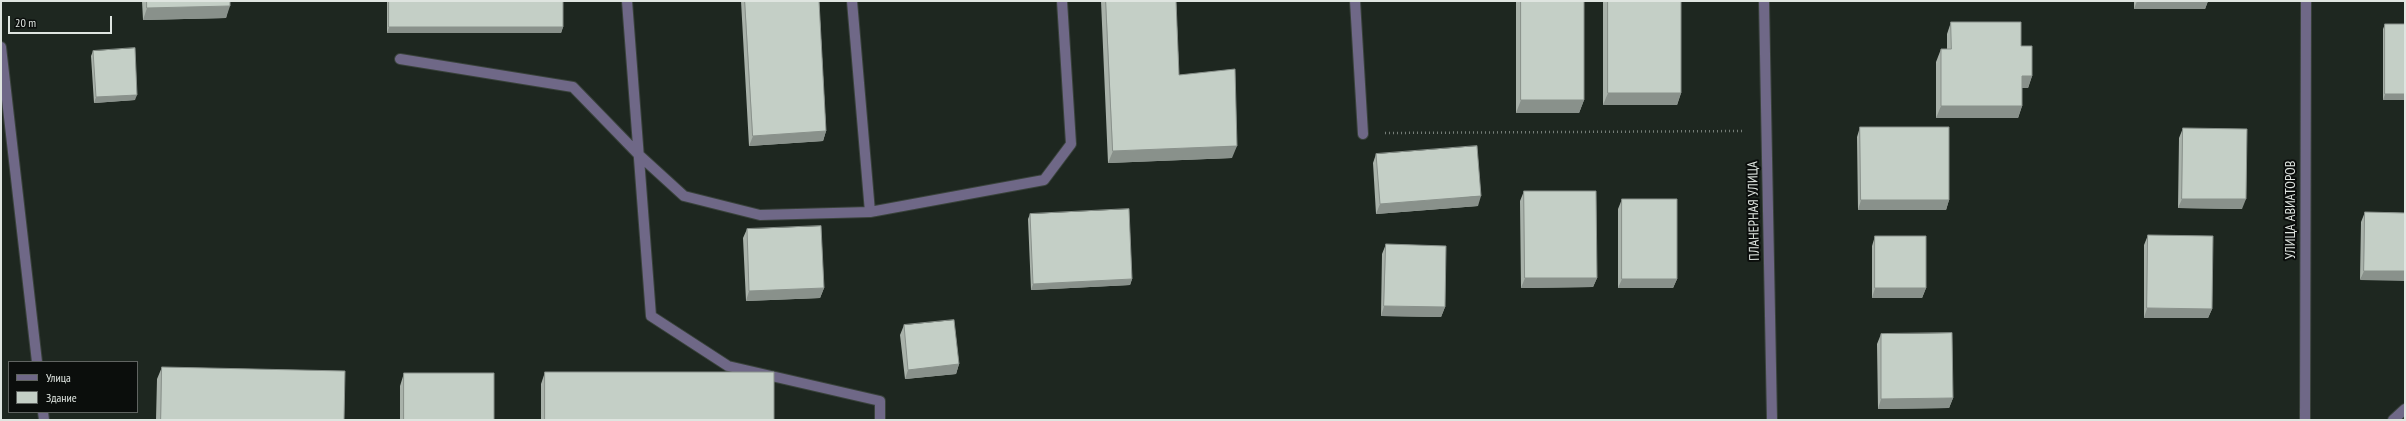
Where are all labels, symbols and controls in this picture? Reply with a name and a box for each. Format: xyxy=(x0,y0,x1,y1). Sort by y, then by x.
scale bar xyxy=(10,8,114,34)
text: 20 m xyxy=(15,15,36,30)
street label: ПЛАНЕРНАЯ УЛИЦА xyxy=(1745,161,1763,261)
street label: УЛИЦА АВИАТОРОВ xyxy=(2283,161,2299,259)
legend xyxy=(8,361,138,413)
text: Улица xyxy=(46,370,71,385)
text: Здание xyxy=(46,390,77,405)

